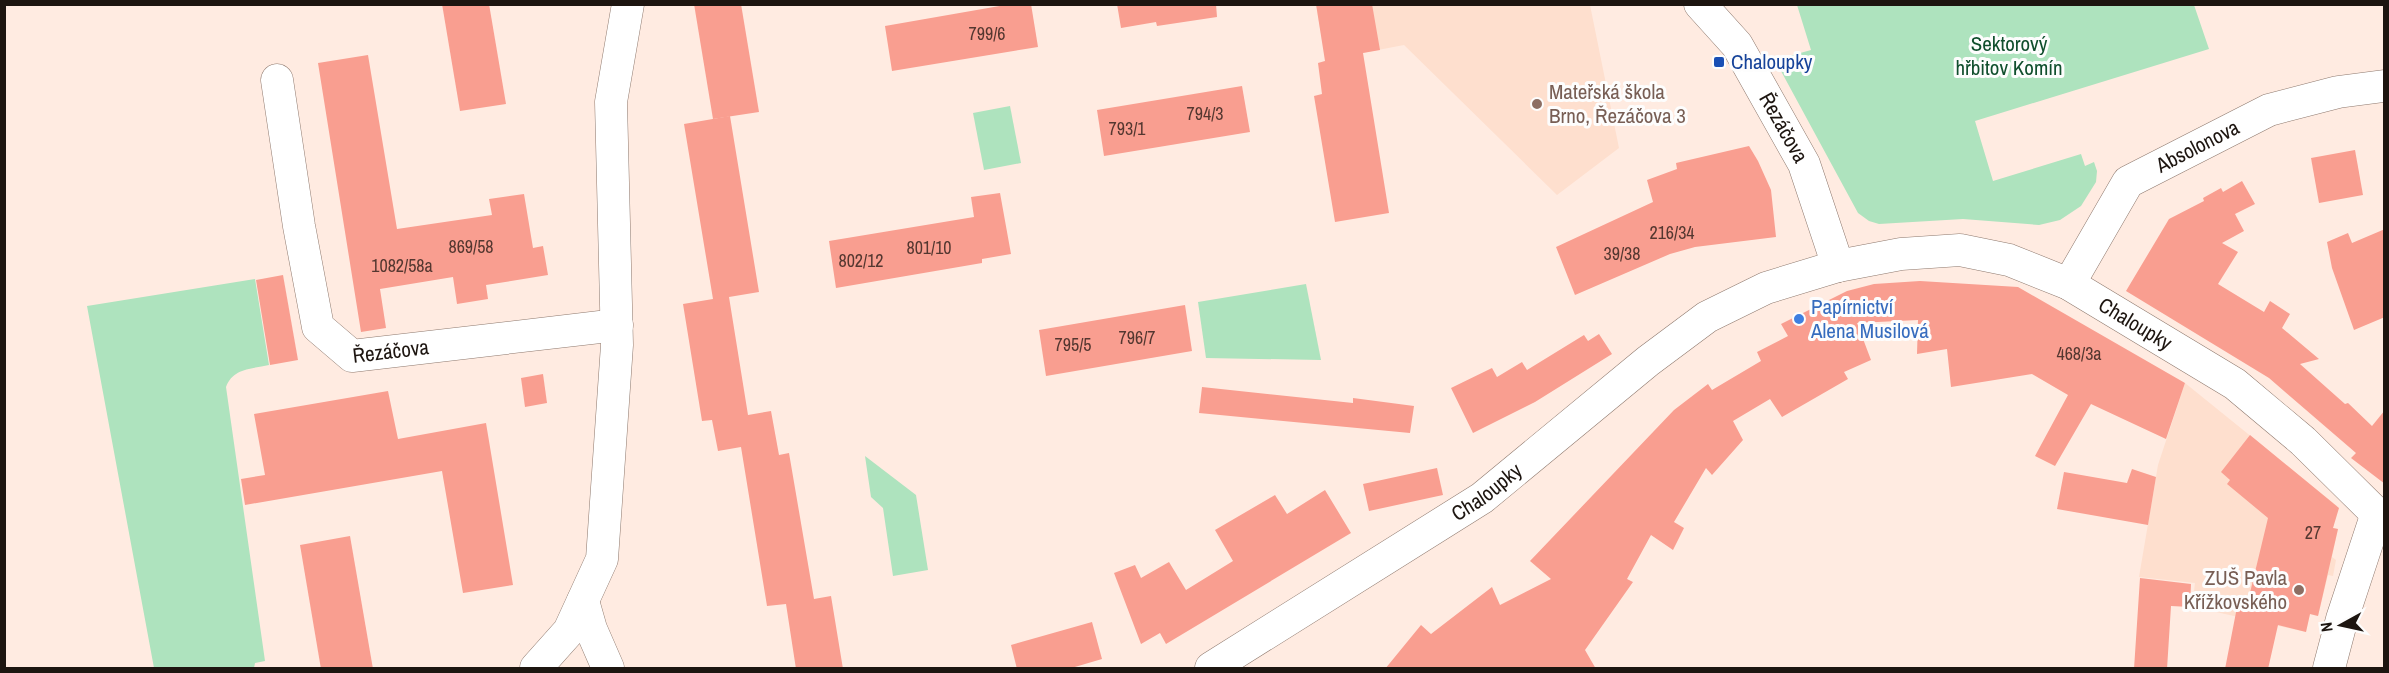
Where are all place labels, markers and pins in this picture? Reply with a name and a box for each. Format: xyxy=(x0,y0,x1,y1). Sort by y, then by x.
place label: Chaloupky xyxy=(1731,47,1813,76)
marker: Chaloupky xyxy=(1712,55,1726,69)
place label: Mateřská škola Brno, Řezáčova 3 xyxy=(1549,77,1686,130)
marker: Mateřská škola Brno, Řezáčova 3 xyxy=(1530,97,1544,111)
place label: Papírnictví Alena Musilová xyxy=(1810,292,1929,345)
marker: Papírnictví Alena Musilová xyxy=(1792,312,1806,326)
place label: ZUŠ Pavla Křížkovského xyxy=(2184,563,2287,616)
marker: ZUŠ Pavla Křížkovského xyxy=(2292,583,2306,597)

